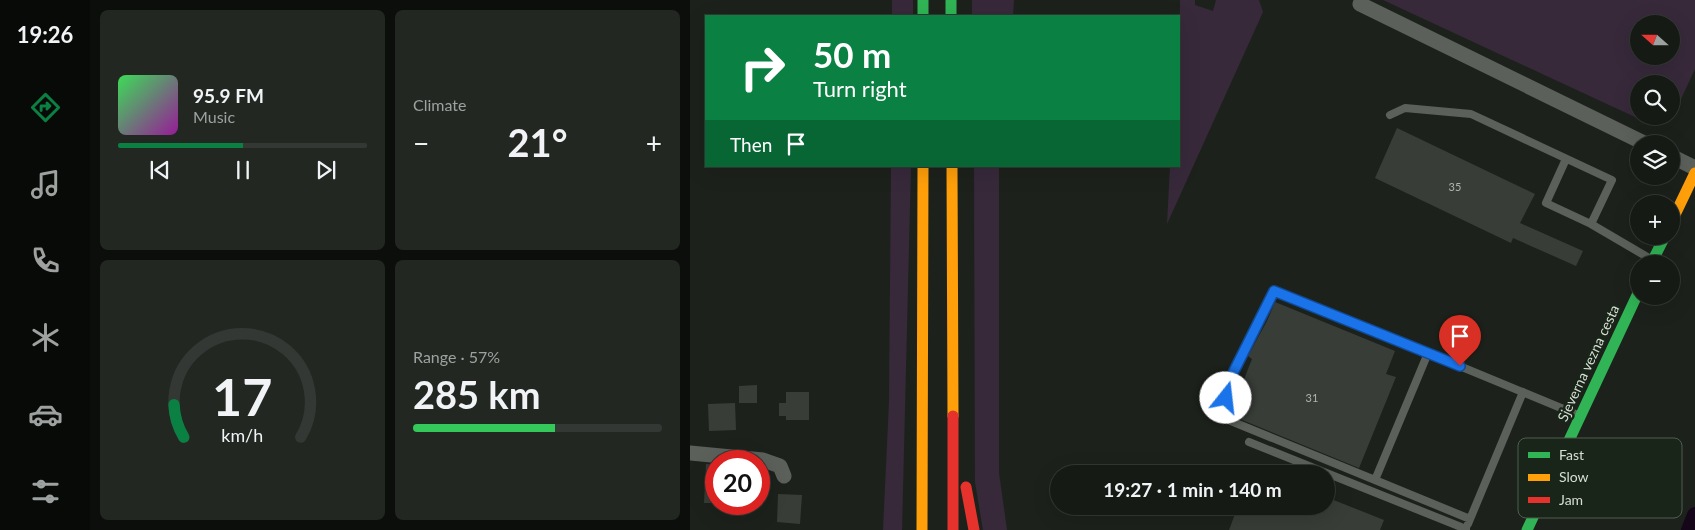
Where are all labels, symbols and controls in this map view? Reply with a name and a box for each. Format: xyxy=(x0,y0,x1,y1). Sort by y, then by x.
north arrow xyxy=(1630,15,1680,65)
map controls xyxy=(1630,15,1680,305)
text: 19:26 xyxy=(17,21,73,48)
text: 50 m xyxy=(813,33,891,75)
icon: right xyxy=(730,35,795,100)
text: Turn right xyxy=(813,75,907,102)
button: search xyxy=(1630,75,1680,125)
text: 95.9 FM xyxy=(193,84,264,107)
icon: directions xyxy=(28,90,63,125)
text: Climate xyxy=(413,95,466,114)
text: Music xyxy=(193,107,235,126)
text: 21° xyxy=(508,119,567,165)
text: − xyxy=(413,126,429,160)
text: + xyxy=(646,126,662,160)
icon: arrive xyxy=(782,130,810,158)
text: Then xyxy=(730,133,772,156)
button: layers xyxy=(1630,135,1680,185)
icon: previous xyxy=(146,156,174,184)
icon: pause xyxy=(229,156,257,184)
icon: next xyxy=(312,156,340,184)
icon: music xyxy=(28,167,63,202)
house number: 35 xyxy=(1449,180,1461,193)
button: + xyxy=(1630,195,1680,245)
icon: phone xyxy=(28,243,63,278)
button: − xyxy=(1630,255,1680,305)
street label: Sjeverna vezna cesta xyxy=(1554,302,1623,424)
pin xyxy=(1439,315,1481,366)
icon: climate xyxy=(28,320,63,355)
icon: arrive xyxy=(1446,322,1474,350)
text: Range · 57% xyxy=(413,347,500,366)
text: 17 xyxy=(212,365,273,427)
text: 285 km xyxy=(413,371,541,417)
position arrow xyxy=(1199,371,1251,423)
house number: 31 xyxy=(1306,391,1318,404)
icon: car xyxy=(28,397,63,432)
text: km/h xyxy=(222,424,263,446)
legend xyxy=(1518,438,1682,518)
text: Fast xyxy=(1559,446,1584,463)
speed limit sign: 20 xyxy=(705,450,770,515)
text: Slow xyxy=(1559,468,1589,485)
icon: filters xyxy=(28,474,63,509)
text: 19:27 · 1 min · 140 m xyxy=(1103,478,1282,501)
text: Jam xyxy=(1559,491,1583,508)

